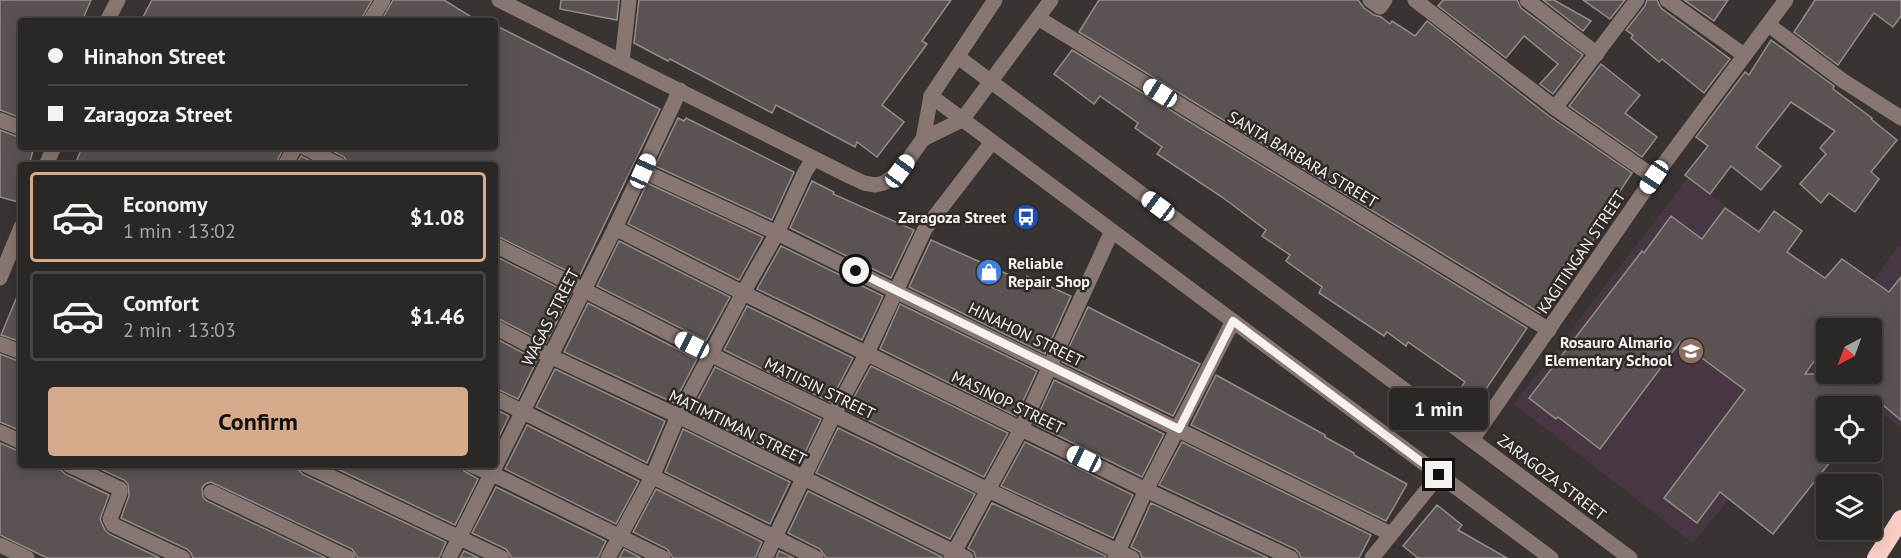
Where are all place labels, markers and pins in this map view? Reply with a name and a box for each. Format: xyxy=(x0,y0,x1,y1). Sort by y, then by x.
bus stop icon: Zaragoza Street xyxy=(1011,202,1041,232)
place label: Zaragoza Street xyxy=(898,207,1006,227)
place label: Reliable Repair Shop xyxy=(1008,253,1090,291)
shop icon: Reliable Repair Shop xyxy=(974,257,1004,287)
place label: Rosauro Almario Elementary School xyxy=(1545,332,1672,370)
school or university icon: Rosauro Almario Elementary School xyxy=(1676,336,1706,366)

